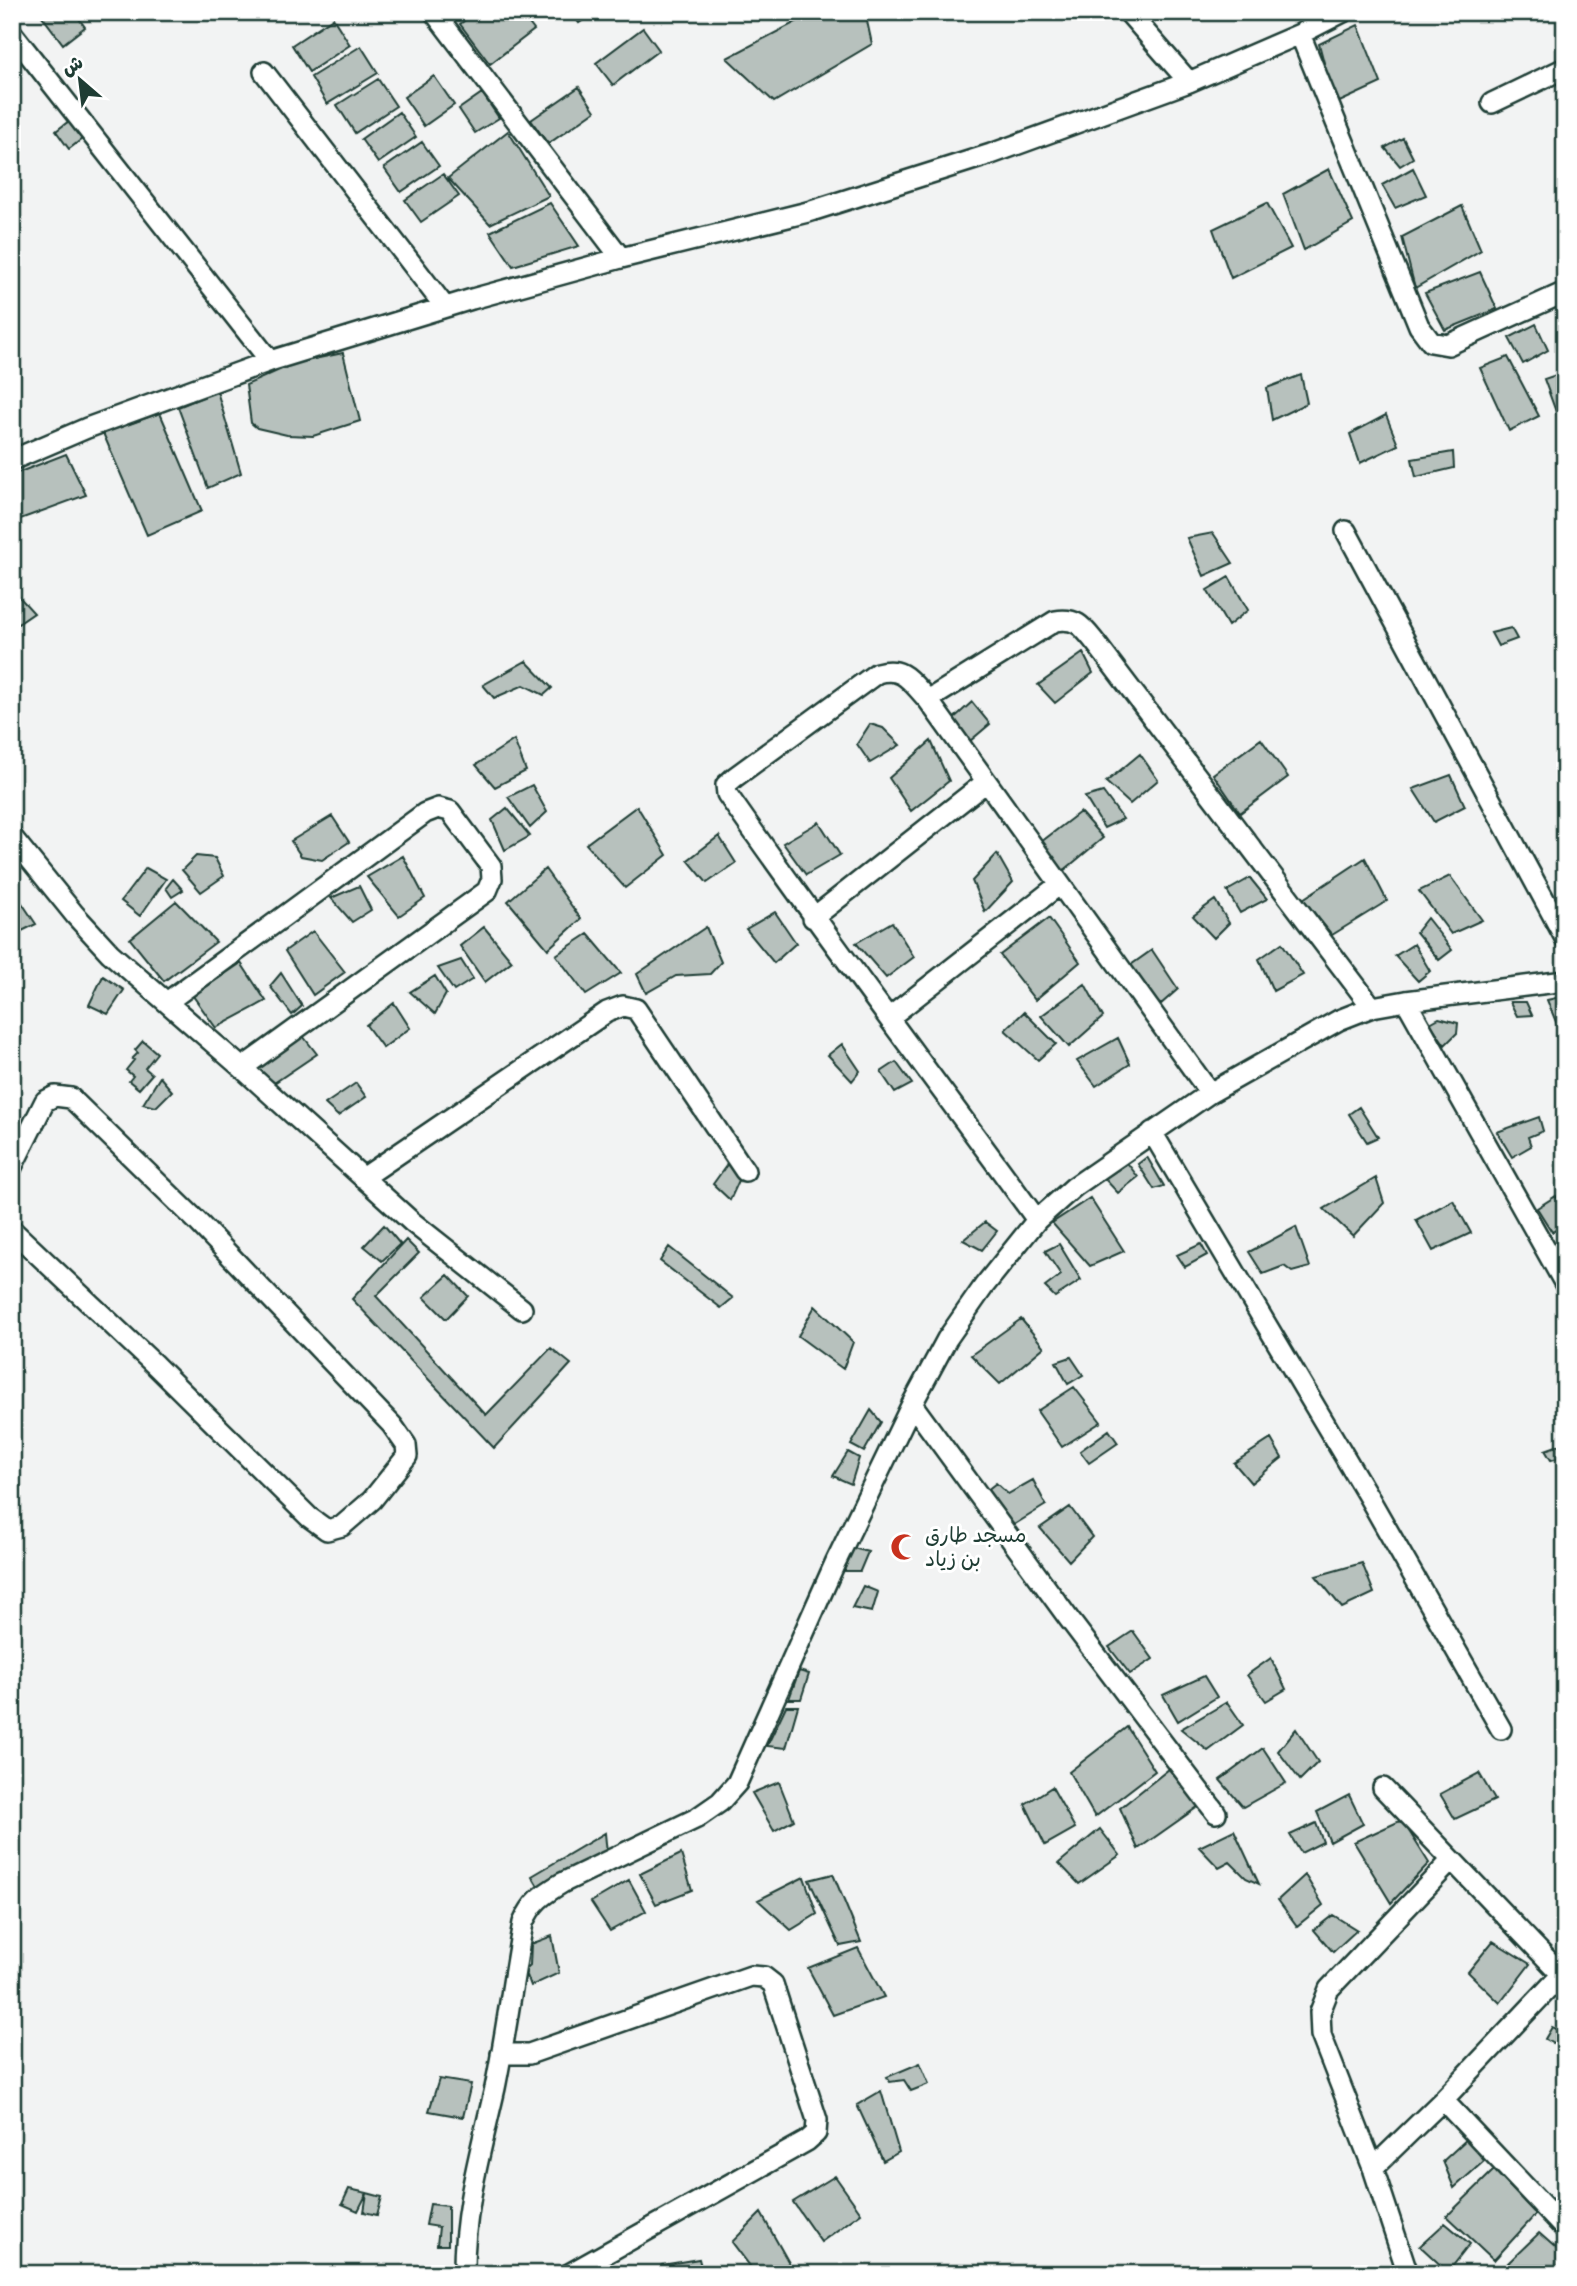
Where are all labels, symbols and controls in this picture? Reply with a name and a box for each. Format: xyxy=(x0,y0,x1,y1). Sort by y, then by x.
north arrow xyxy=(46,46,116,116)
text: ش xyxy=(58,50,87,81)
place label: مسجد طارق بن زياد xyxy=(925,1522,1026,1573)
mosque icon: مسجد طارق بن زياد xyxy=(889,1532,919,1562)

